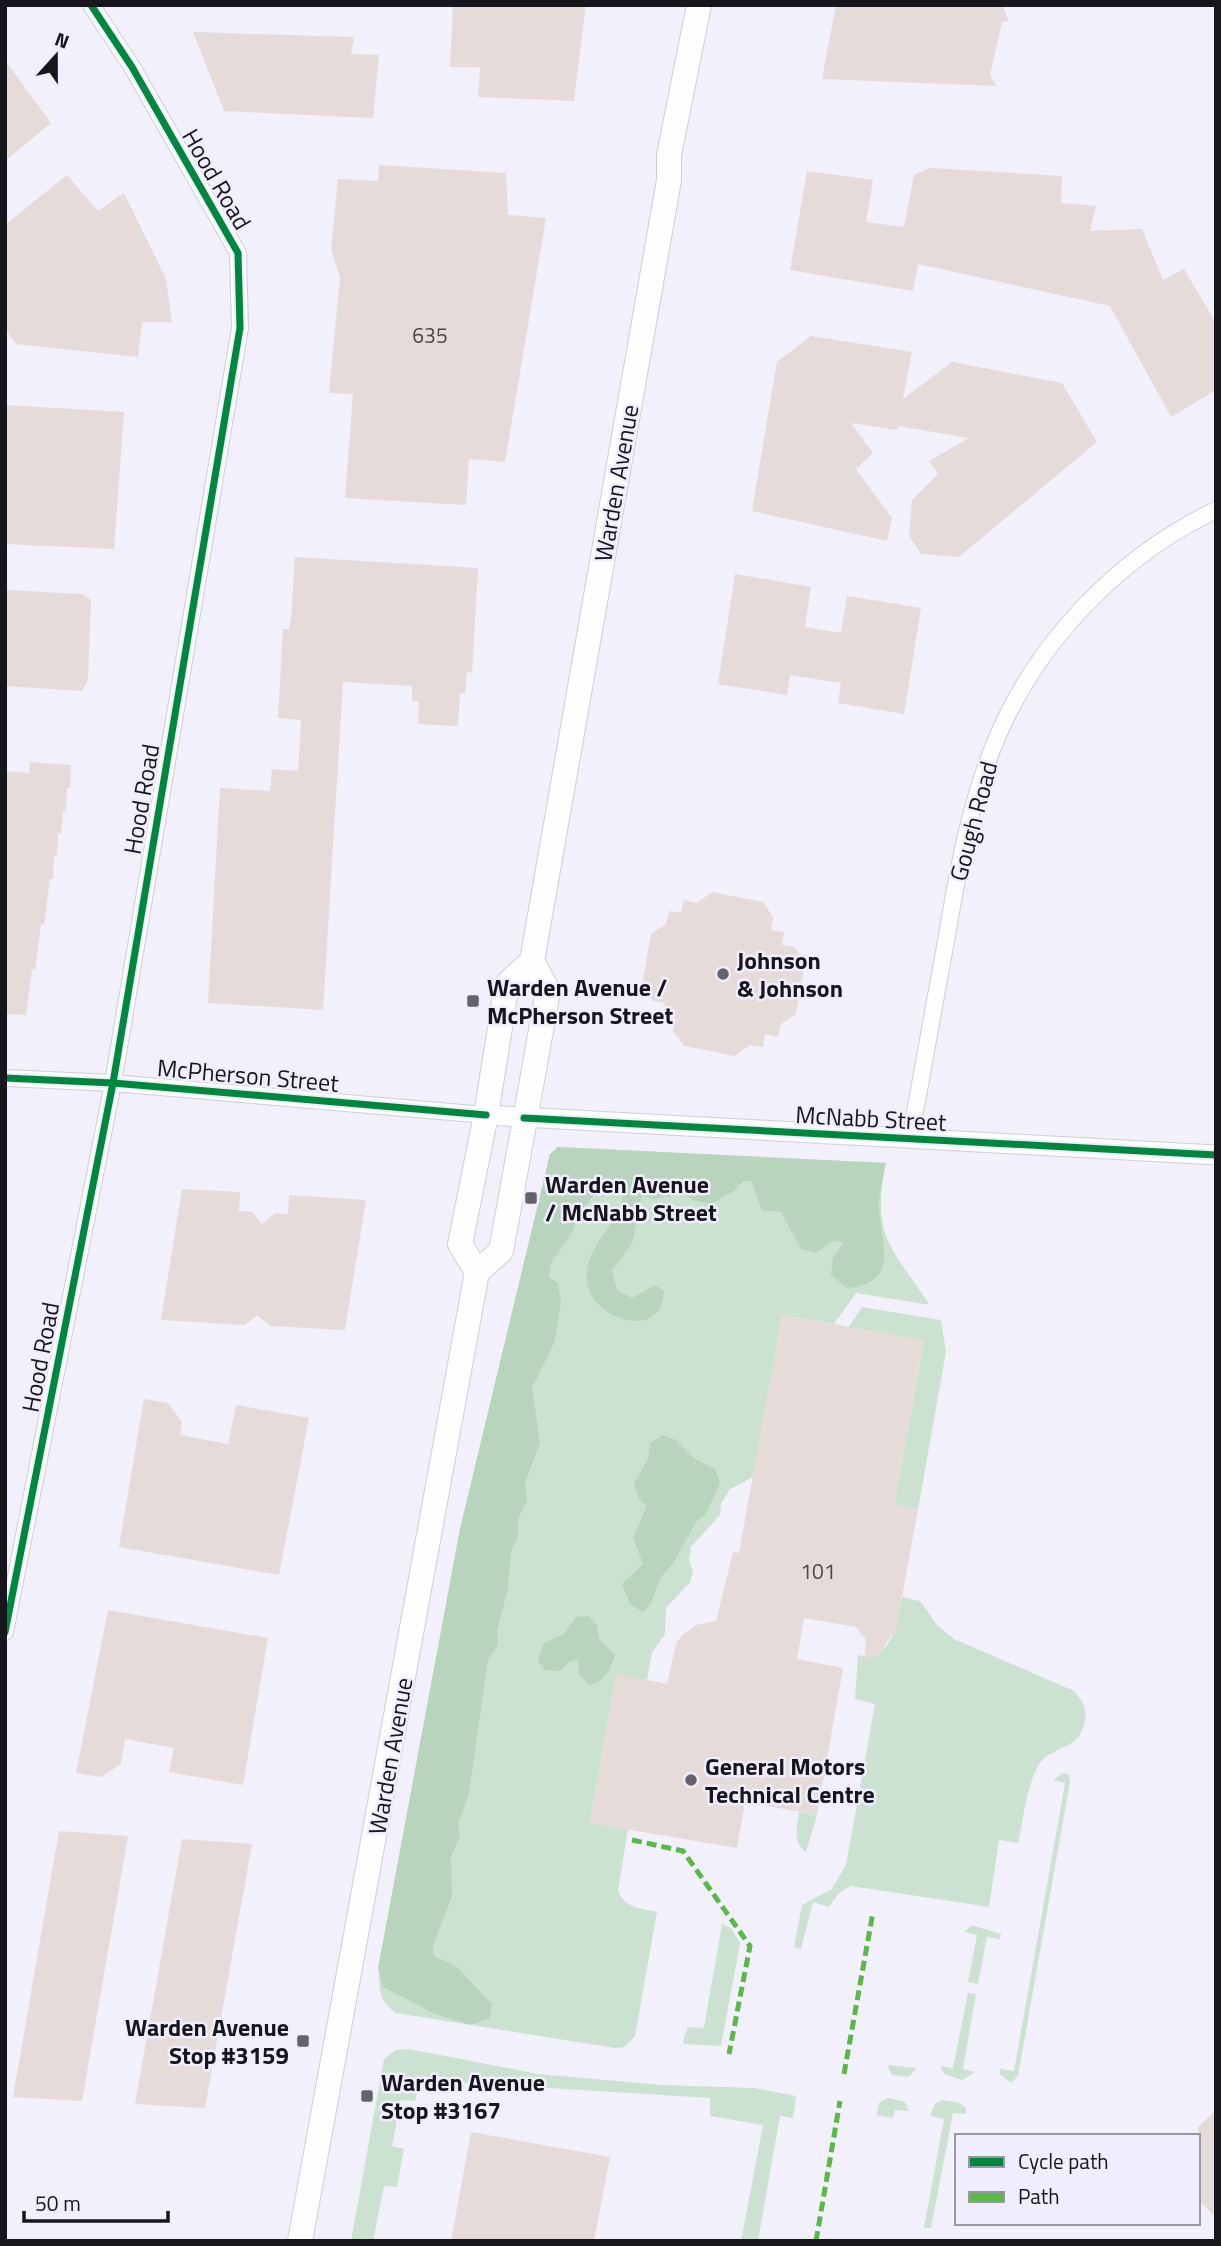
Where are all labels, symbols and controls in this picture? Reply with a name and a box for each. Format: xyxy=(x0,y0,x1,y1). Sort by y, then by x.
north arrow xyxy=(21,21,91,91)
text: N xyxy=(51,24,74,56)
street label: Hood Road xyxy=(174,122,260,236)
house number: 635 xyxy=(412,319,448,351)
street label: Warden Avenue xyxy=(584,402,648,564)
street label: Hood Road xyxy=(114,741,168,857)
street label: Gough Road xyxy=(940,757,1006,885)
place label: Johnson & Johnson xyxy=(737,942,843,1006)
marker: Johnson & Johnson xyxy=(715,966,731,982)
place label: Warden Avenue / McPherson Street xyxy=(487,969,673,1033)
marker: Warden Avenue / McPherson Street xyxy=(465,993,481,1009)
street label: McPherson Street xyxy=(156,1049,341,1101)
street label: McNabb Street xyxy=(795,1096,948,1140)
place label: Warden Avenue / McNabb Street xyxy=(545,1166,717,1230)
marker: Warden Avenue / McNabb Street xyxy=(523,1190,539,1206)
street label: Hood Road xyxy=(12,1299,68,1415)
house number: 101 xyxy=(800,1555,836,1587)
street label: Warden Avenue xyxy=(358,1675,422,1837)
place label: General Motors Technical Centre xyxy=(705,1748,875,1812)
marker: General Motors Technical Centre xyxy=(683,1772,699,1788)
place label: Warden Avenue Stop #3159 xyxy=(125,2009,289,2073)
marker: Warden Avenue Stop #3159 xyxy=(295,2033,311,2049)
place label: Warden Avenue Stop #3167 xyxy=(381,2064,545,2128)
marker: Warden Avenue Stop #3167 xyxy=(359,2088,375,2104)
legend xyxy=(955,2134,1200,2225)
text: Cycle path xyxy=(1018,2145,1109,2177)
scale bar xyxy=(24,2180,168,2224)
text: Path xyxy=(1018,2180,1060,2212)
text: 50 m xyxy=(35,2187,81,2219)

